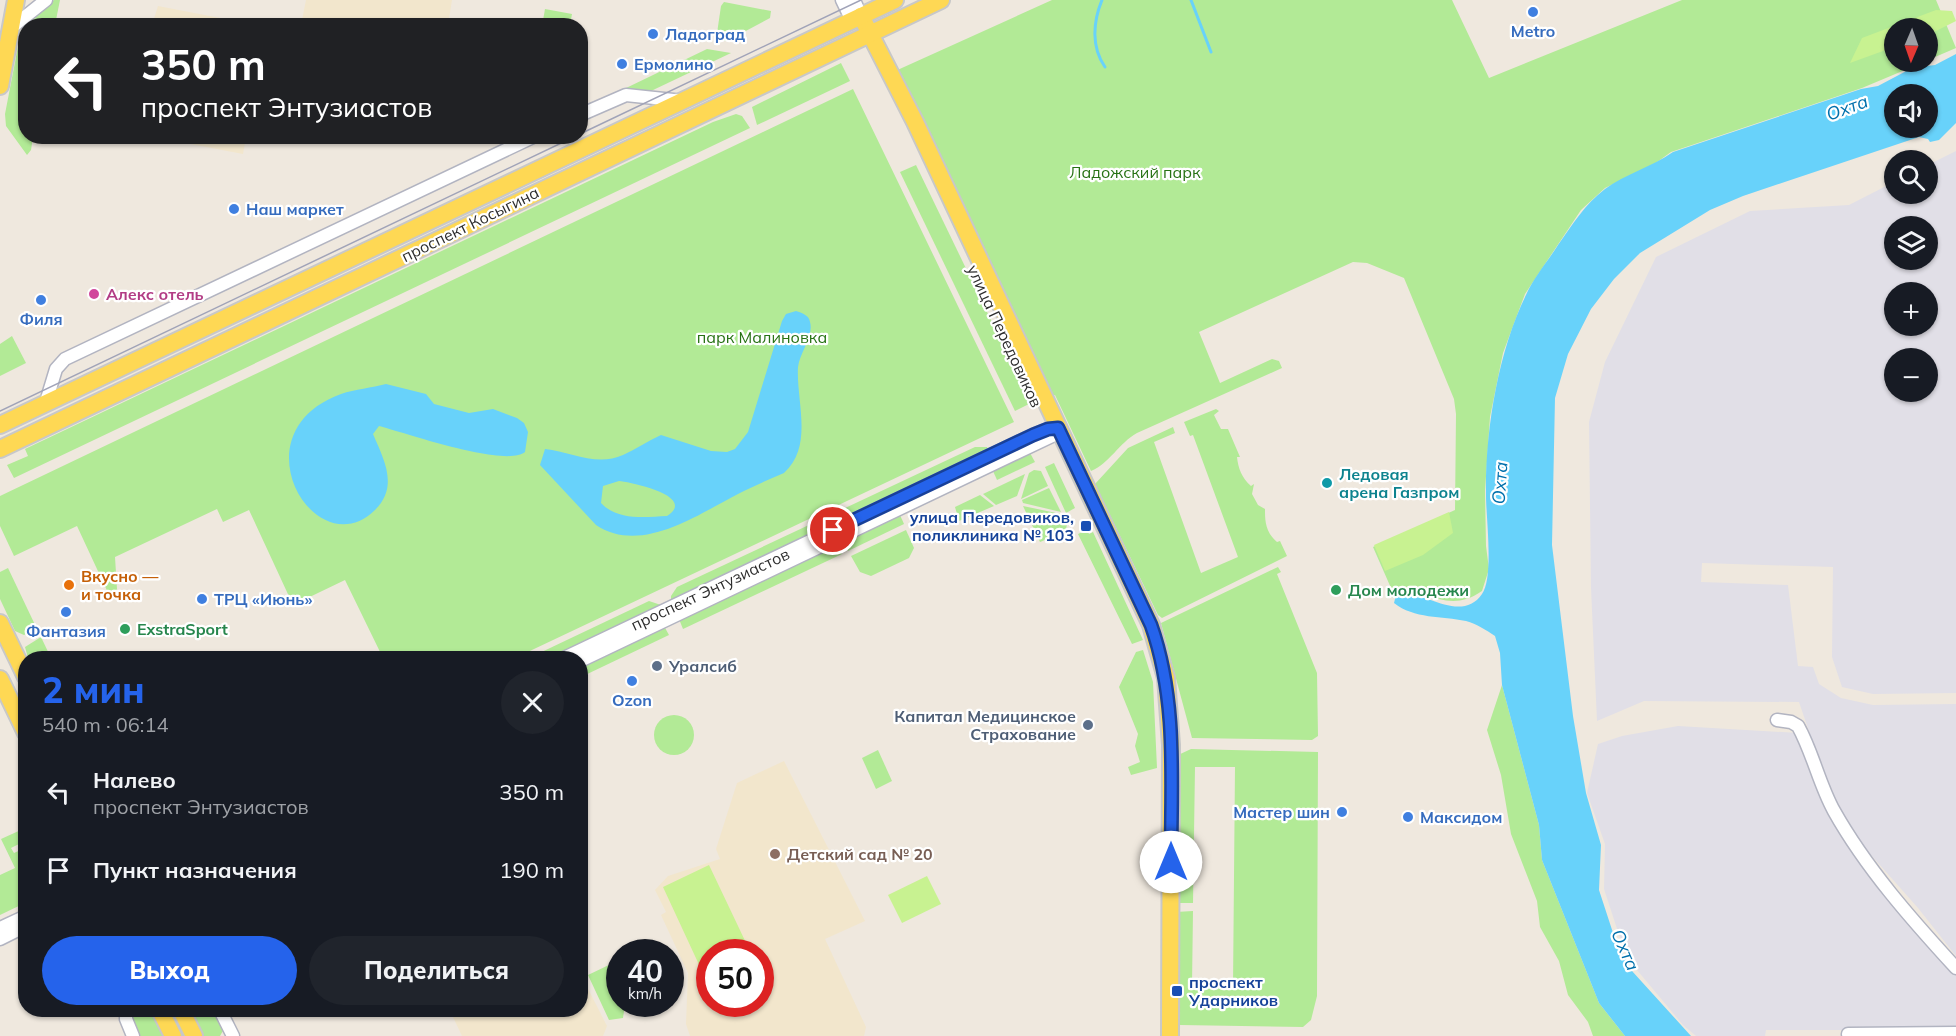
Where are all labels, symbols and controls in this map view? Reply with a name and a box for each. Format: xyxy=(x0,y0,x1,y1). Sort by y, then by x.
marker: Metro xyxy=(1526,5,1540,19)
north arrow xyxy=(1884,18,1938,72)
map controls xyxy=(1884,18,1938,402)
place label: Metro xyxy=(1511,21,1555,41)
place label: Ладоград xyxy=(665,24,745,44)
marker: Ладоград xyxy=(646,27,660,41)
text: 350 m xyxy=(141,38,266,91)
icon: left xyxy=(42,42,120,120)
place label: Ермолино xyxy=(634,54,714,74)
marker: Ермолино xyxy=(615,57,629,71)
button: sound xyxy=(1884,84,1938,138)
water label: Охта xyxy=(1823,89,1871,126)
text: проспект Энтузиастов xyxy=(141,90,432,124)
button: search xyxy=(1884,150,1938,204)
park label: Ладожский парк xyxy=(1069,162,1201,182)
street label: проспект Косыгина xyxy=(398,182,542,266)
place label: Наш маркет xyxy=(246,199,344,219)
marker: Наш маркет xyxy=(227,202,241,216)
button: layers xyxy=(1884,216,1938,270)
street label: улица Передовиков xyxy=(963,262,1047,410)
button: + xyxy=(1884,282,1938,336)
place label: Алекс отель xyxy=(106,284,204,304)
marker: Алекс отель xyxy=(87,287,101,301)
marker: Филя xyxy=(34,293,48,307)
place label: Филя xyxy=(19,309,63,329)
park label: парк Малиновка xyxy=(697,327,827,347)
button: − xyxy=(1884,348,1938,402)
water label: Охта xyxy=(1487,461,1512,505)
place label: Ледовая арена Газпром xyxy=(1339,464,1459,502)
marker: Ледовая арена Газпром xyxy=(1320,476,1334,490)
pin xyxy=(807,504,858,555)
place label: улица Передовиков, поликлиника № 103 xyxy=(910,507,1074,545)
icon: arrive xyxy=(816,513,849,546)
marker: улица Передовиков, поликлиника № 103 xyxy=(1079,519,1093,533)
street label: проспект Энтузиастов xyxy=(628,543,793,635)
place label: Вкусно — и точка xyxy=(81,566,159,604)
marker: Вкусно — и точка xyxy=(62,578,76,592)
place label: Дом молодежи xyxy=(1348,580,1469,600)
marker: Дом молодежи xyxy=(1329,583,1343,597)
place label: ТРЦ «Июнь» xyxy=(214,589,312,609)
marker: ТРЦ «Июнь» xyxy=(195,592,209,606)
marker: Фантазия xyxy=(59,605,73,619)
place label: ExstraSport xyxy=(137,619,228,639)
place label: Фантазия xyxy=(26,621,106,641)
marker: ExstraSport xyxy=(118,622,132,636)
place label: Уралсиб xyxy=(668,656,737,676)
marker: Уралсиб xyxy=(650,659,664,673)
text: 2 мин xyxy=(42,667,145,712)
button: close xyxy=(501,671,564,734)
marker: Ozon xyxy=(625,674,639,688)
place label: Ozon xyxy=(612,690,652,710)
place label: Капитал Медицинское Страхование xyxy=(894,706,1076,744)
text: 540 m · 06:14 xyxy=(42,712,168,737)
marker: Капитал Медицинское Страхование xyxy=(1081,718,1095,732)
text: Налево xyxy=(93,766,176,794)
icon: left xyxy=(42,776,75,809)
text: 350 m xyxy=(499,778,564,806)
text: проспект Энтузиастов xyxy=(93,794,309,819)
place label: Мастер шин xyxy=(1233,802,1330,822)
marker: Мастер шин xyxy=(1335,805,1349,819)
place label: Максидом xyxy=(1420,807,1502,827)
marker: Максидом xyxy=(1401,810,1415,824)
position arrow xyxy=(1139,830,1203,894)
place label: Детский сад № 20 xyxy=(787,844,933,864)
marker: Детский сад № 20 xyxy=(768,847,782,861)
icon: arrive xyxy=(42,854,75,887)
text: Пункт назначения xyxy=(93,856,297,884)
text: 190 m xyxy=(499,856,564,884)
water label: Охта xyxy=(1606,926,1645,974)
button: Выход xyxy=(42,936,297,1005)
button: Поделиться xyxy=(309,936,564,1005)
speed limit sign: 50 xyxy=(696,939,774,1017)
text: 40 xyxy=(627,952,663,990)
place label: проспект Ударников xyxy=(1188,972,1278,1010)
text: km/h xyxy=(628,984,662,1003)
marker: проспект Ударников xyxy=(1170,984,1184,998)

